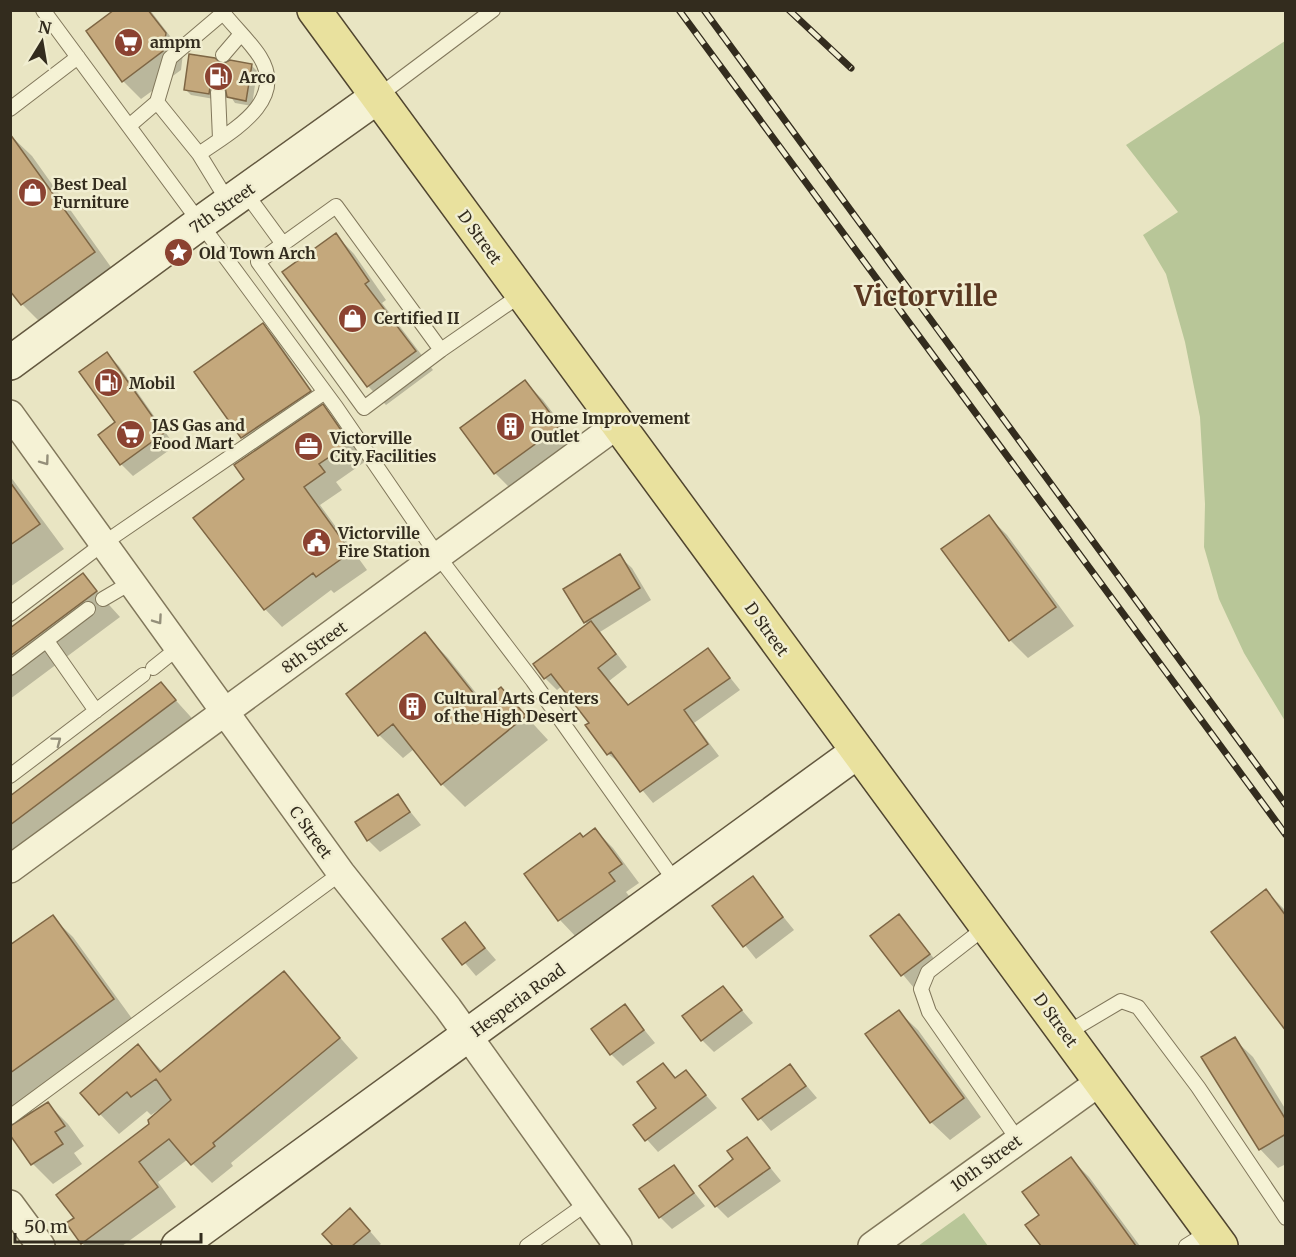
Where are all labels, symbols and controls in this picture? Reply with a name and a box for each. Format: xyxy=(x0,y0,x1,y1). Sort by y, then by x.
north arrow xyxy=(12,12,72,72)
text: N xyxy=(37,16,53,38)
supermarket icon: ampm xyxy=(113,26,145,58)
place label: ampm xyxy=(150,32,201,52)
fuel station icon: Arco xyxy=(202,61,234,93)
place label: Arco xyxy=(238,67,276,87)
place label: Best Deal Furniture xyxy=(53,174,129,212)
shop icon: Best Deal Furniture xyxy=(16,177,48,209)
street label: 7th Street xyxy=(185,178,259,238)
street label: D Street xyxy=(454,206,507,268)
place icon: Old Town Arch xyxy=(162,237,194,269)
place label: Old Town Arch xyxy=(199,243,316,263)
district label: Victorville xyxy=(853,278,998,314)
shop icon: Certified II xyxy=(337,302,369,334)
place label: Certified II xyxy=(374,308,460,328)
fuel station icon: Mobil xyxy=(92,367,124,399)
place label: Mobil xyxy=(129,373,175,393)
place label: Home Improvement Outlet xyxy=(531,408,691,446)
building icon: Home Improvement Outlet xyxy=(494,411,526,443)
place label: JAS Gas and Food Mart xyxy=(151,415,245,453)
supermarket icon: JAS Gas and Food Mart xyxy=(115,418,147,450)
place label: Victorville City Facilities xyxy=(329,428,437,466)
office icon: Victorville City Facilities xyxy=(293,431,325,463)
one-way arrow xyxy=(38,455,49,466)
place label: Victorville Fire Station xyxy=(337,523,430,561)
public building icon: Victorville Fire Station xyxy=(301,526,333,558)
street label: D Street xyxy=(741,598,794,660)
one-way arrow xyxy=(151,613,162,624)
street label: 8th Street xyxy=(277,616,351,677)
place label: Cultural Arts Centers of the High Desert xyxy=(434,688,599,726)
building icon: Cultural Arts Centers of the High Desert xyxy=(397,691,429,723)
one-way arrow xyxy=(50,737,61,748)
street label: C Street xyxy=(285,802,337,863)
street label: Hesperia Road xyxy=(467,959,569,1041)
street label: D Street xyxy=(1030,989,1083,1051)
street label: 10th Street xyxy=(946,1130,1026,1196)
scale bar xyxy=(15,1206,201,1244)
text: 50 m xyxy=(24,1215,68,1238)

